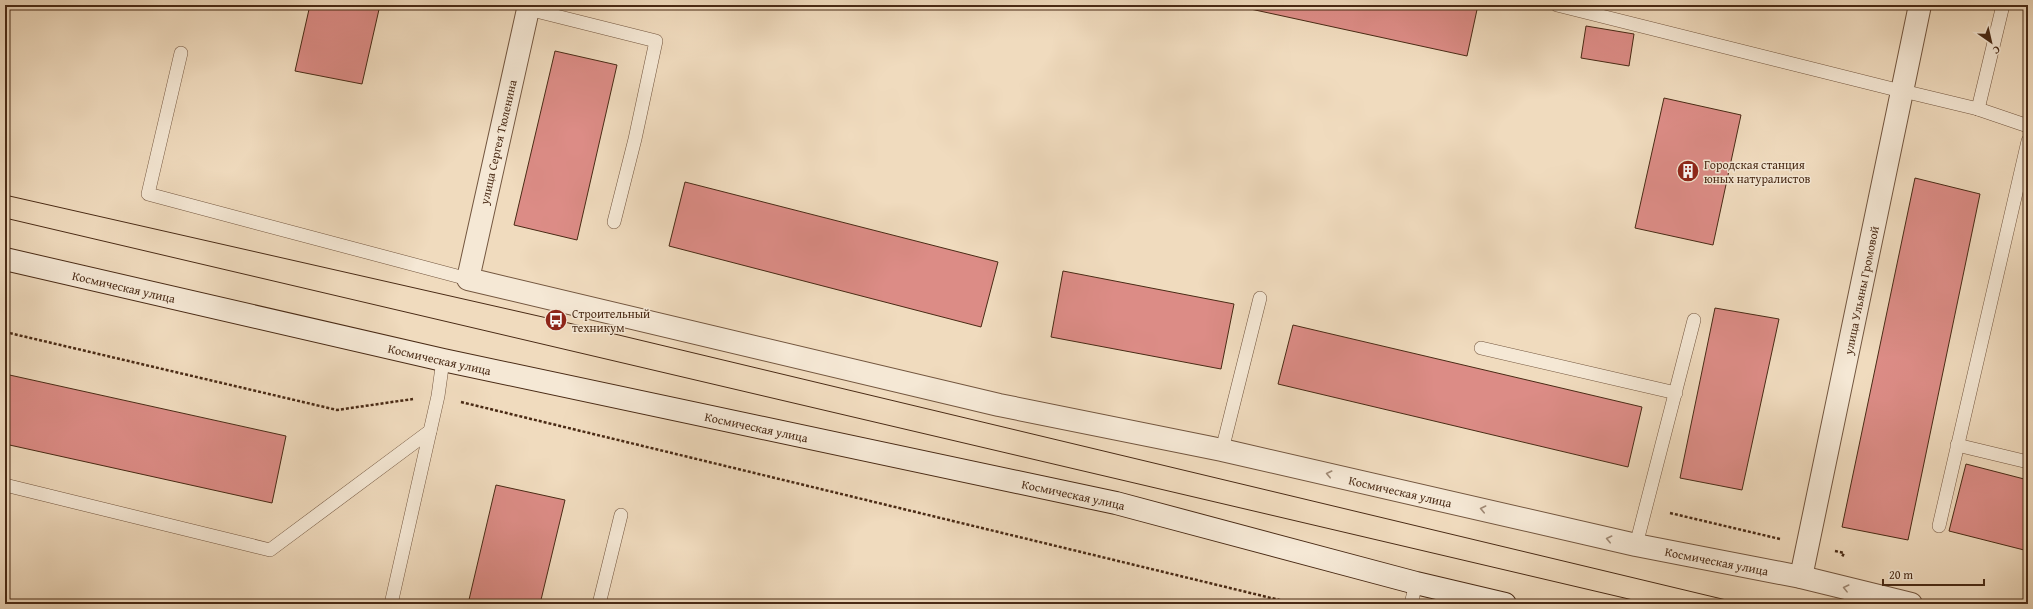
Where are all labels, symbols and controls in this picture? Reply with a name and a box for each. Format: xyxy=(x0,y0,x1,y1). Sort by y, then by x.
north arrow xyxy=(1971,22,2011,62)
text: С xyxy=(1990,42,2004,59)
street label: улица Сергея Тюленина xyxy=(475,78,521,207)
place label: Городская станция юных натуралистов xyxy=(1704,156,1811,187)
building icon: Городская станция юных натуралистов xyxy=(1675,158,1701,184)
street label: улица Ульяны Громовой xyxy=(1839,224,1882,357)
street label: Космическая улица xyxy=(71,266,177,307)
place label: Строительный техникум xyxy=(572,305,650,336)
bus stop icon: Строительный техникум xyxy=(543,307,569,333)
street label: Космическая улица xyxy=(386,339,493,379)
street label: Космическая улица xyxy=(703,407,810,446)
one-way arrow xyxy=(1326,470,1333,479)
street label: Космическая улица xyxy=(1347,471,1454,511)
street label: Космическая улица xyxy=(1020,475,1127,514)
one-way arrow xyxy=(1480,506,1486,514)
one-way arrow xyxy=(1606,535,1613,543)
street label: Космическая улица xyxy=(1664,542,1770,579)
scale bar xyxy=(1883,561,1984,587)
text: 20 m xyxy=(1889,566,1913,583)
one-way arrow xyxy=(1843,585,1849,593)

